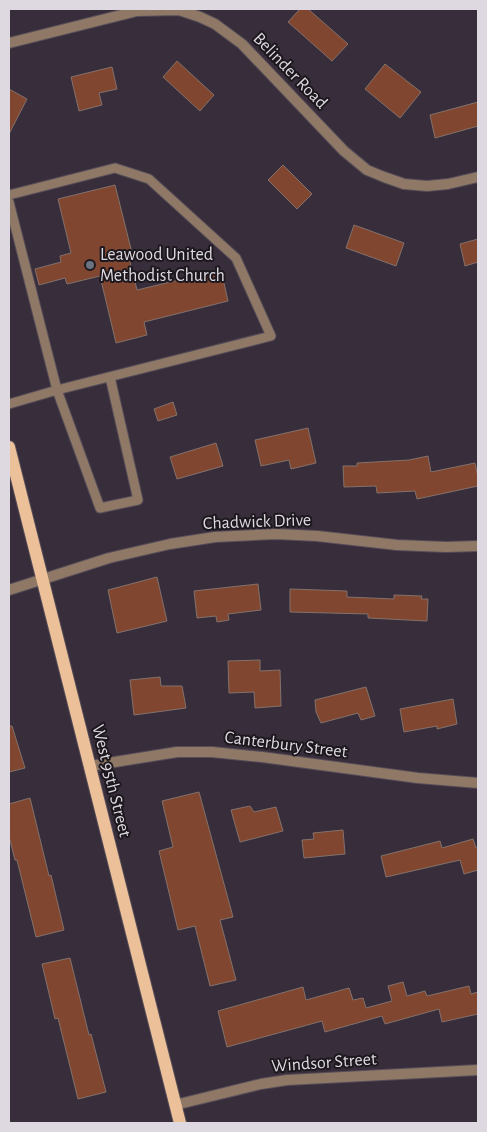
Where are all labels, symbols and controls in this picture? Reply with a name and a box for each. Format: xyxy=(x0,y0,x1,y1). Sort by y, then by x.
street label: Belinder Road xyxy=(249,29,331,113)
place label: Leawood United Methodist Church xyxy=(100,246,225,285)
marker: Leawood United Methodist Church xyxy=(84,259,96,271)
street label: Chadwick Drive xyxy=(203,511,311,533)
street label: West 95th Street xyxy=(88,723,134,839)
street label: Canterbury Street xyxy=(224,729,349,762)
street label: Windsor Street xyxy=(271,1050,378,1076)

